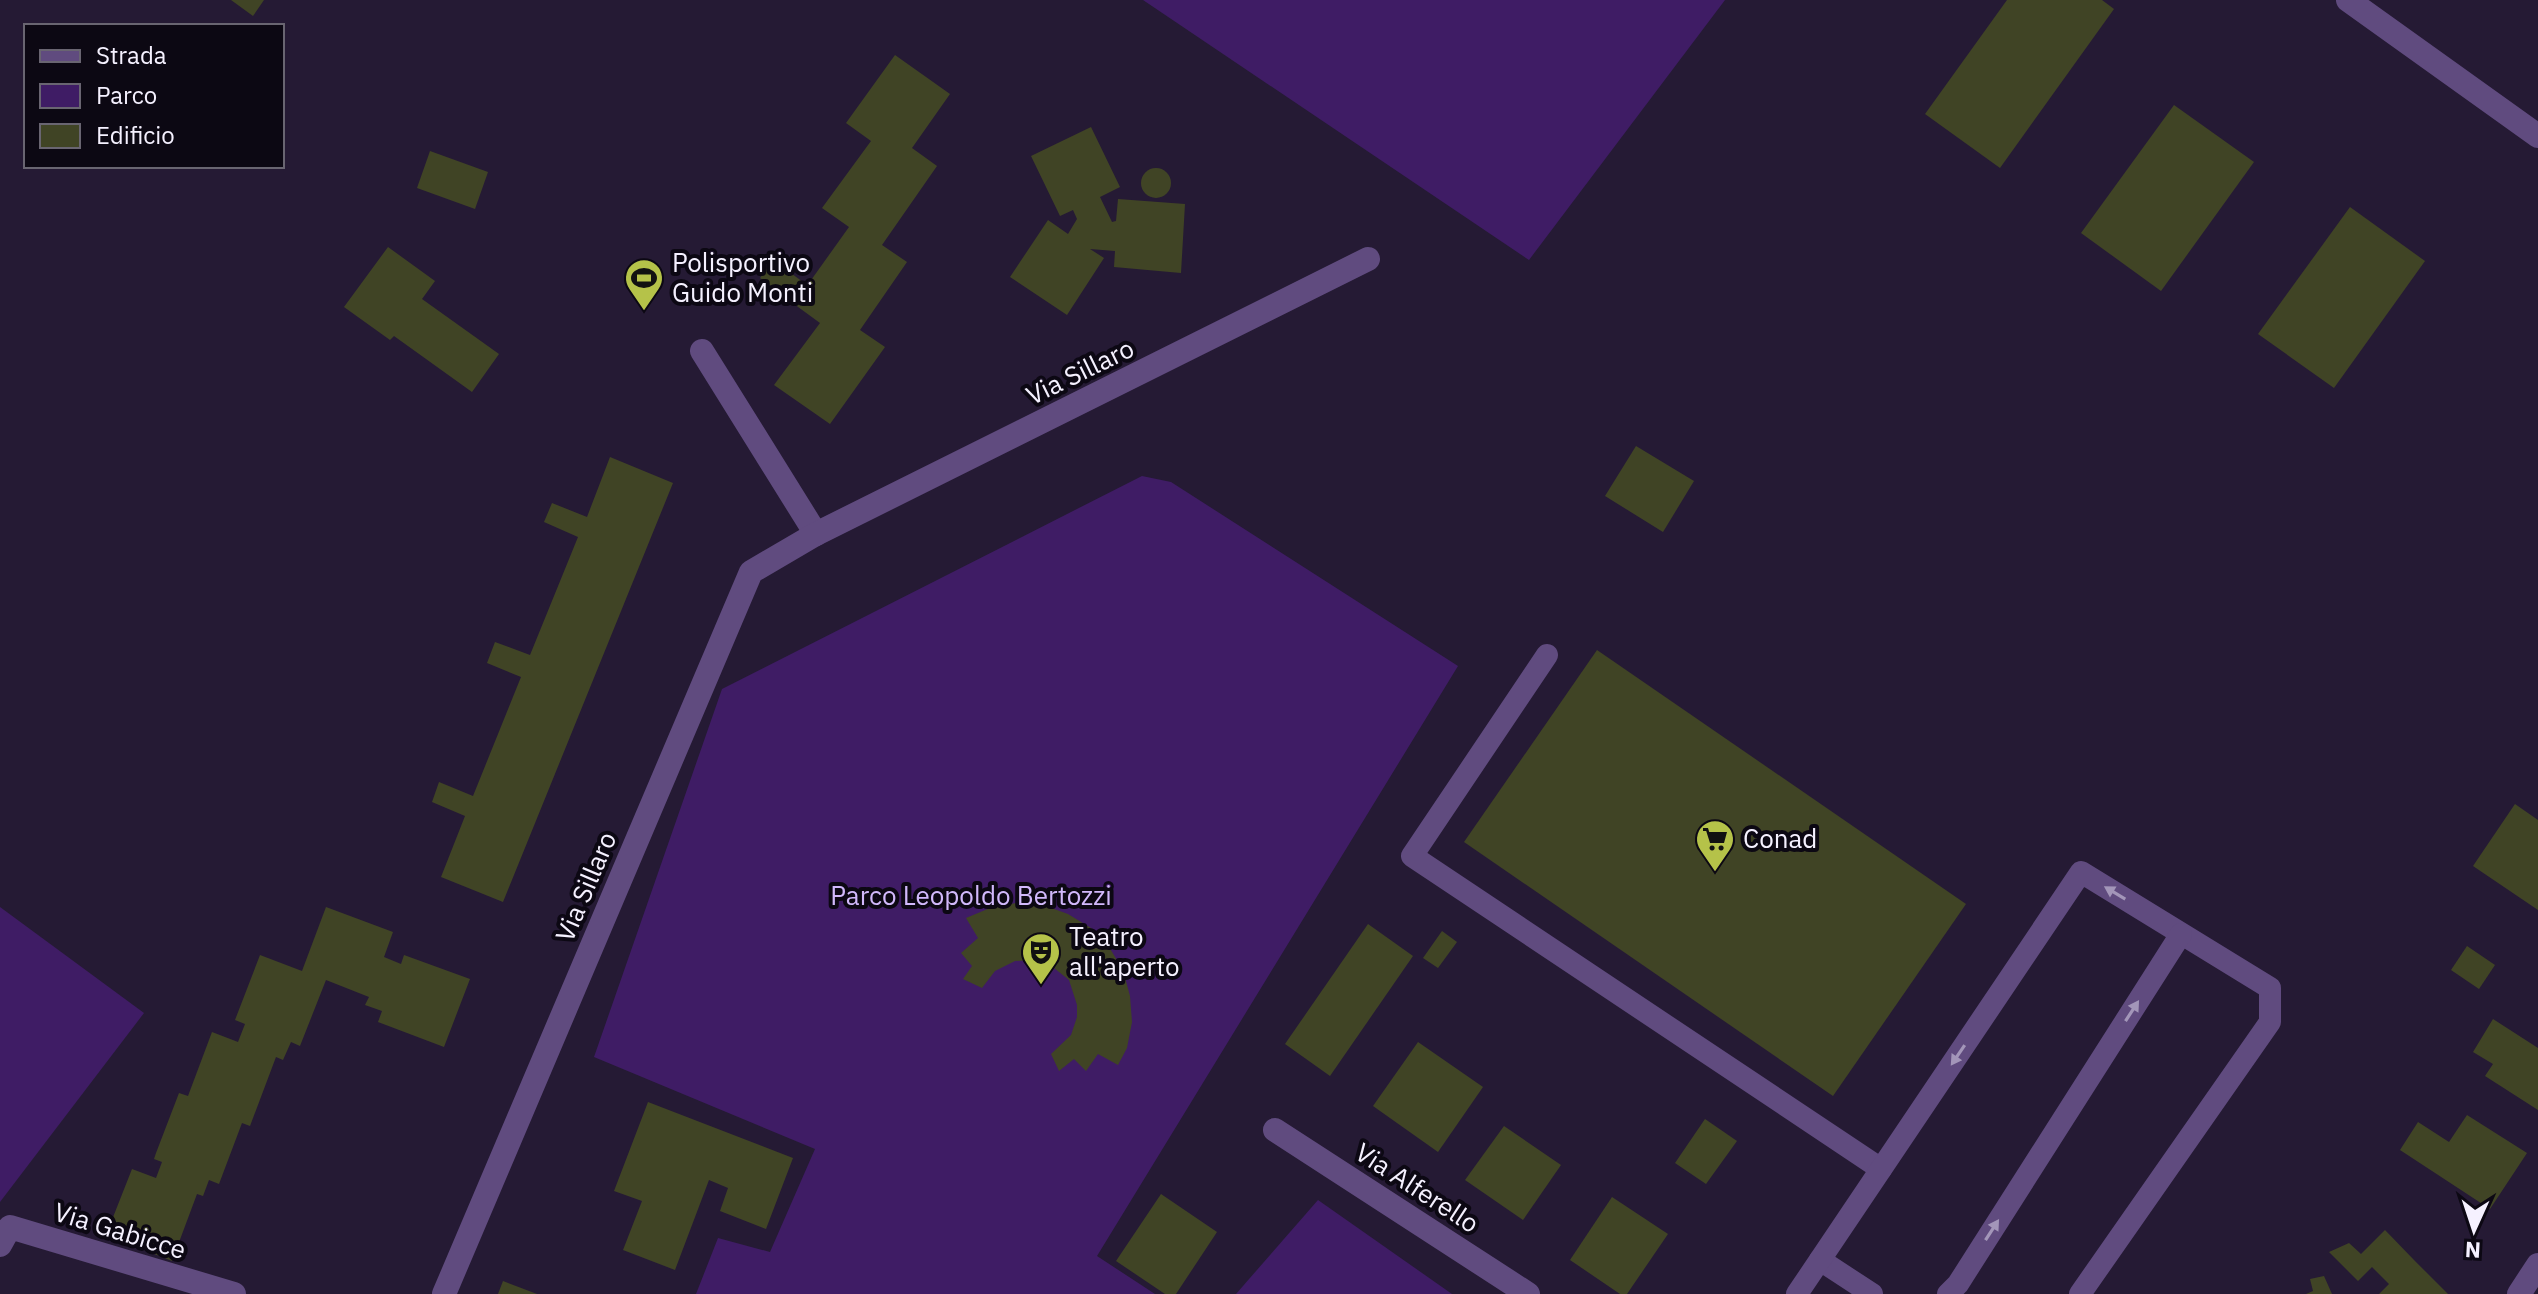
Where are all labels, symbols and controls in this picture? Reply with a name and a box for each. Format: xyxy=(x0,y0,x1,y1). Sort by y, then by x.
legend xyxy=(24,24,284,168)
text: Strada xyxy=(96,39,167,71)
text: Parco xyxy=(96,79,157,111)
text: Edificio xyxy=(96,119,175,151)
place label: Polisportivo Guido Monti xyxy=(672,245,813,309)
sports icon: Polisportivo Guido Monti xyxy=(623,257,665,312)
street label: Via Sillaro xyxy=(1020,330,1139,412)
supermarket icon: Conad xyxy=(1694,818,1736,873)
place label: Conad xyxy=(1743,821,1817,855)
street label: Via Sillaro xyxy=(547,827,623,947)
park label: Parco Leopoldo Bertozzi xyxy=(830,878,1112,912)
one-way arrow xyxy=(2104,886,2126,900)
place label: Teatro all'aperto xyxy=(1069,919,1180,983)
theatre icon: Teatro all'aperto xyxy=(1020,931,1062,986)
one-way arrow xyxy=(2124,1000,2138,1022)
one-way arrow xyxy=(1951,1044,1966,1065)
street label: Via Alferello xyxy=(1349,1135,1486,1240)
north arrow xyxy=(2434,1190,2514,1270)
street label: Via Gabicce xyxy=(50,1194,190,1266)
one-way arrow xyxy=(1984,1219,1999,1241)
text: N xyxy=(2464,1236,2482,1265)

